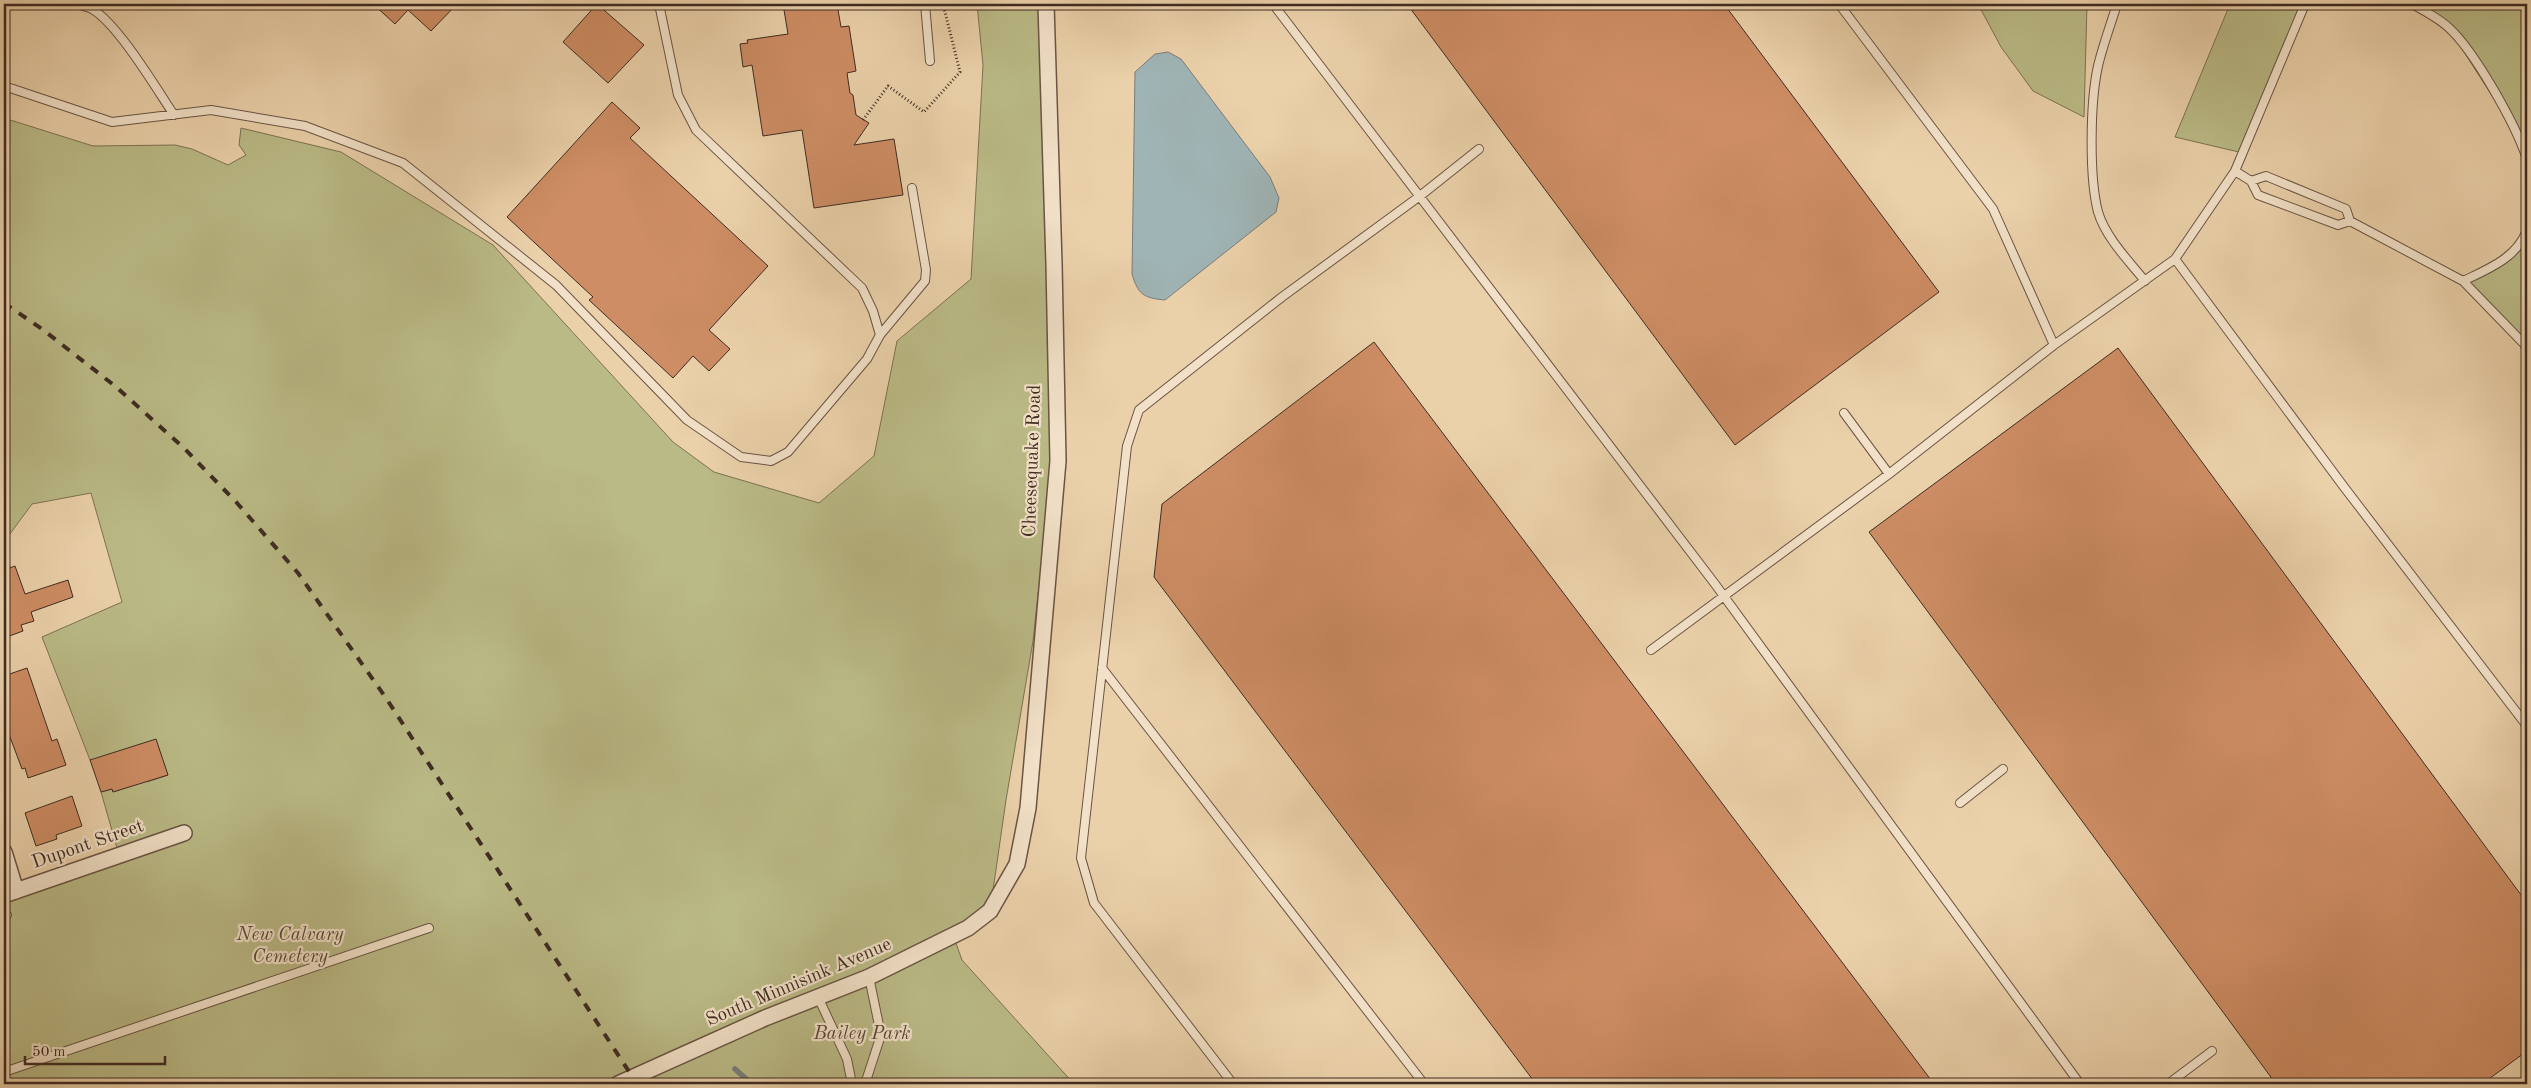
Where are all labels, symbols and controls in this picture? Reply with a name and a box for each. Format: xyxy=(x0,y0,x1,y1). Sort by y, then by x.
street label: Cheesequake Road xyxy=(1021,384,1045,538)
street label: Dupont Street xyxy=(30,817,146,873)
park label: New Calvary Cemetery xyxy=(235,926,344,967)
street label: South Minnisink Avenue xyxy=(703,935,895,1031)
park label: Bailey Park xyxy=(812,1025,911,1044)
scale bar xyxy=(25,1033,165,1065)
text: 50 m xyxy=(32,1045,66,1060)

